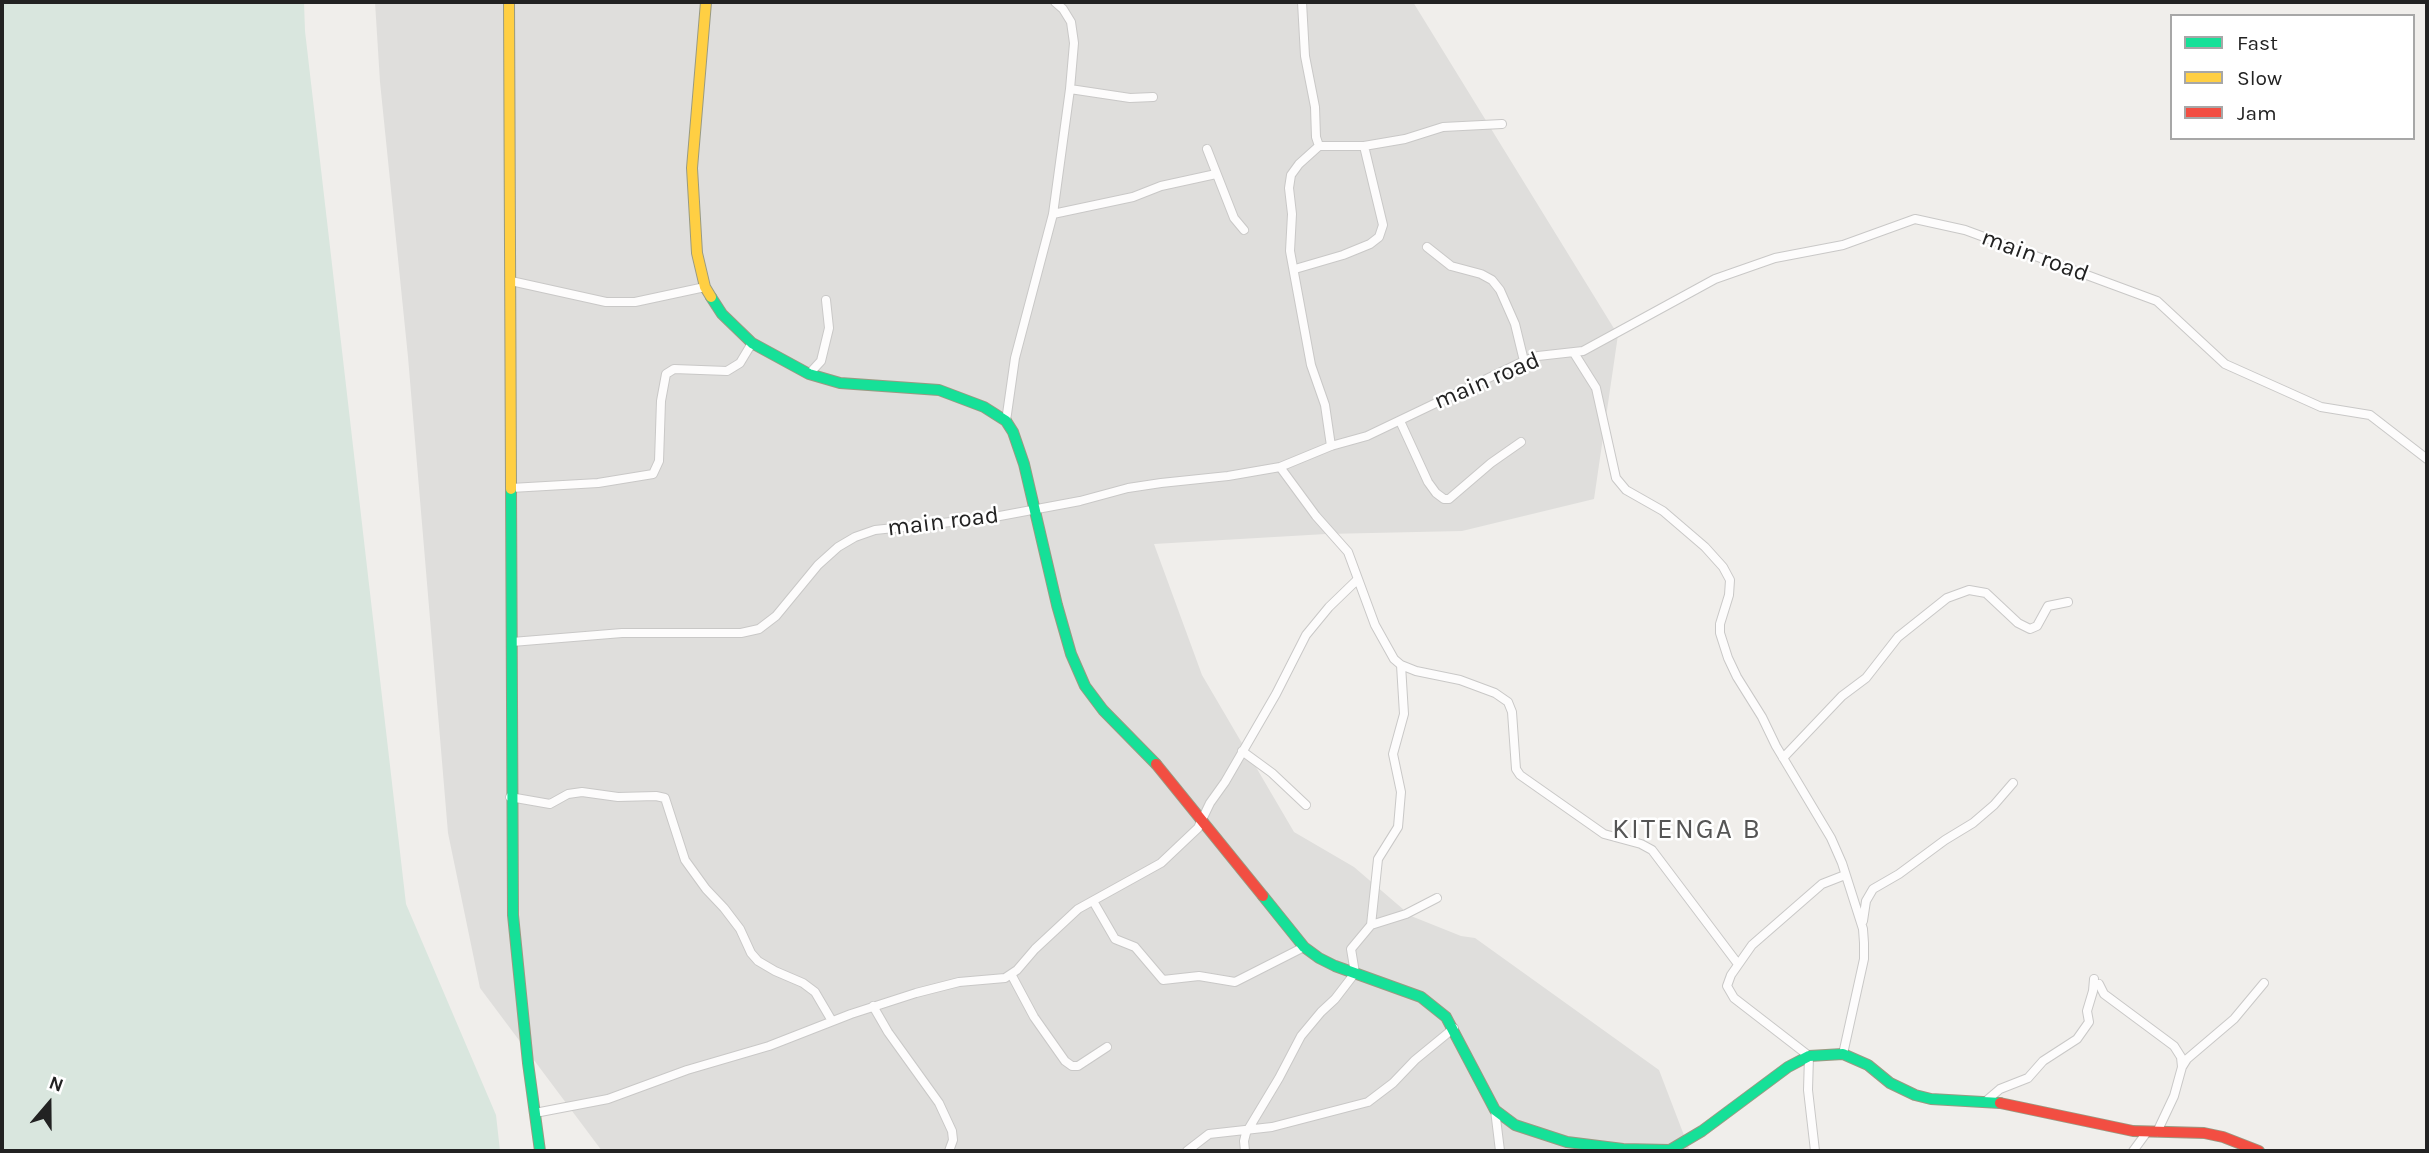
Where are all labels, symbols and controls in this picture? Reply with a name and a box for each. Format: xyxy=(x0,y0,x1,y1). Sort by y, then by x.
legend xyxy=(2170,14,2415,140)
text: Fast xyxy=(2237,31,2278,55)
text: Slow xyxy=(2237,66,2282,90)
text: Jam xyxy=(2237,101,2277,125)
street label: main road xyxy=(1977,223,2093,289)
street label: main road xyxy=(1430,346,1544,416)
street label: main road xyxy=(886,501,1000,543)
district label: KITENGA B xyxy=(1613,813,1761,847)
north arrow xyxy=(14,1069,84,1139)
text: N xyxy=(46,1072,66,1097)

